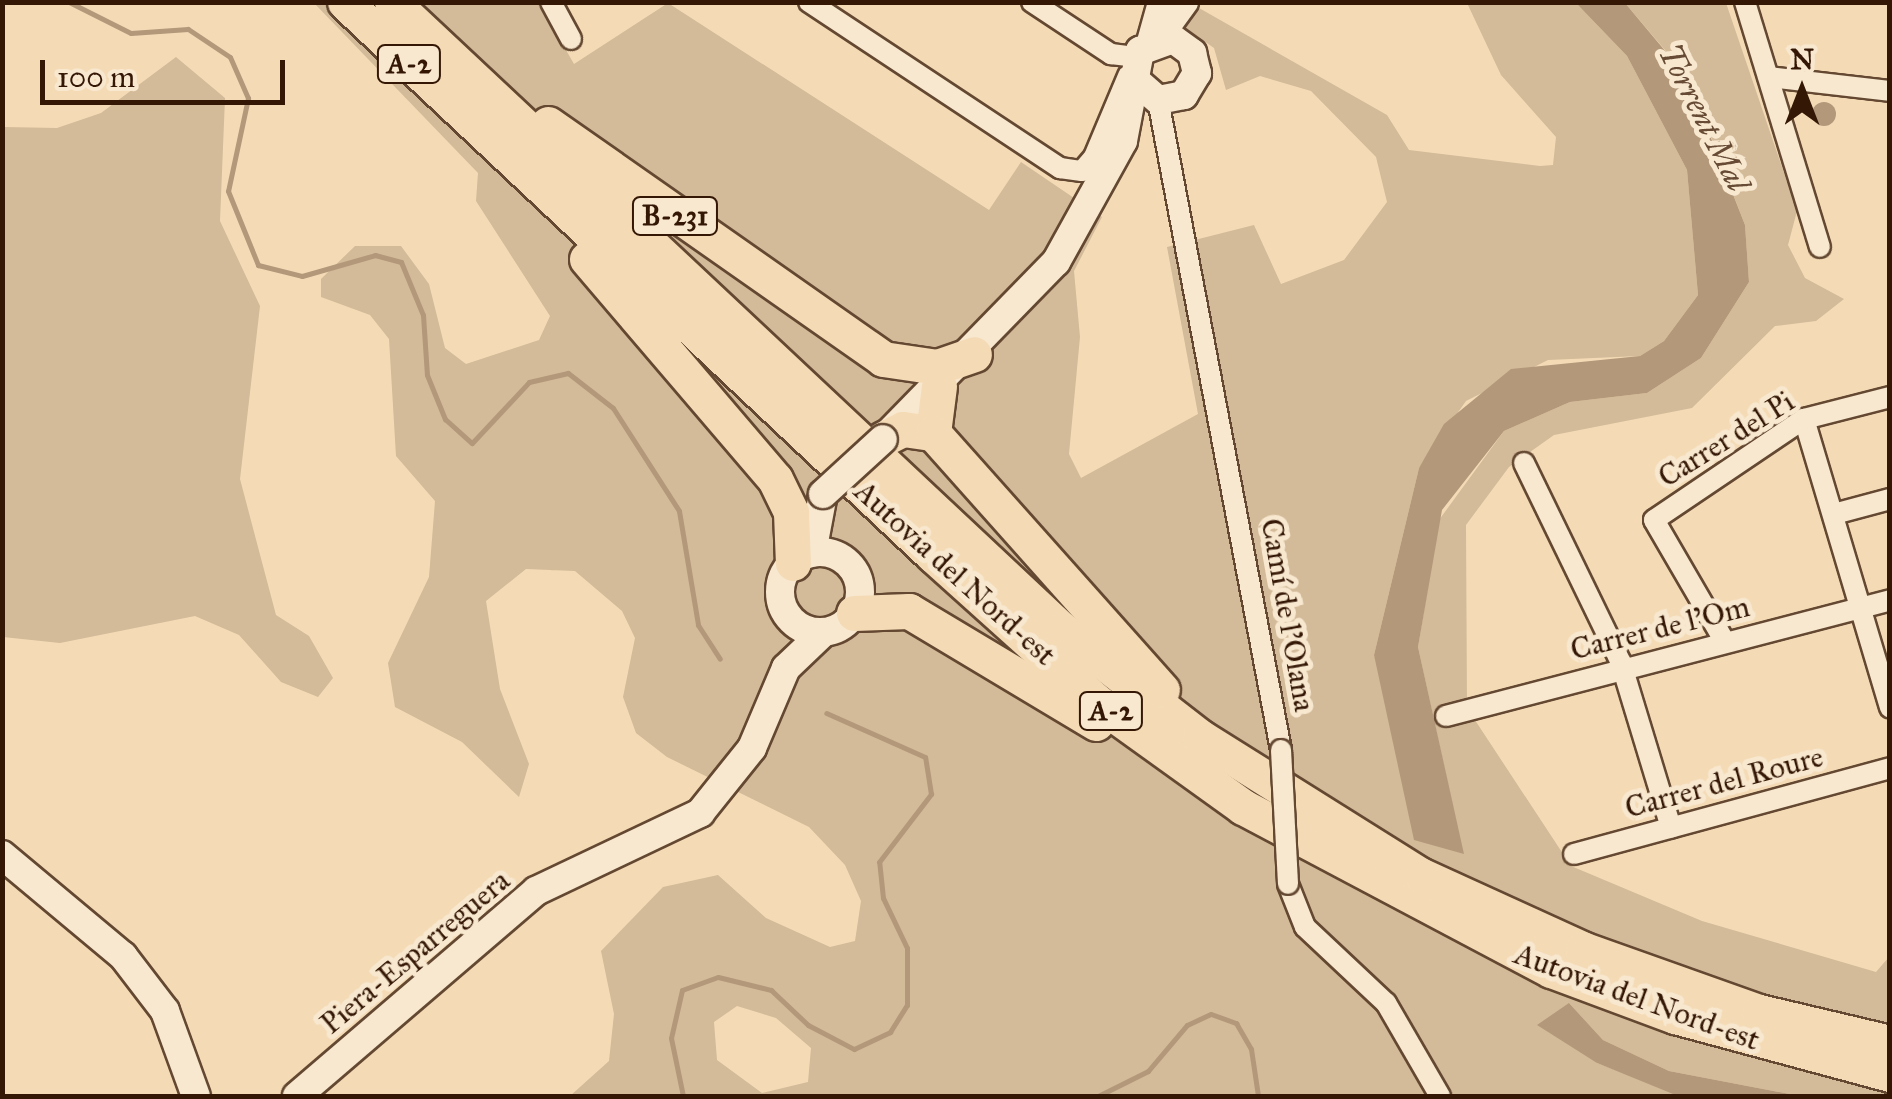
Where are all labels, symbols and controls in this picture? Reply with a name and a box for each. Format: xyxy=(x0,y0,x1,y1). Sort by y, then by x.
water label: Torrent Mal xyxy=(1650,38,1756,198)
scale bar xyxy=(45,40,290,102)
north arrow xyxy=(1752,40,1852,140)
road number: A-2 xyxy=(376,41,442,87)
text: N xyxy=(1790,42,1814,77)
text: 100 m xyxy=(57,59,135,95)
road number: B-231 xyxy=(630,193,720,239)
street label: Carrer del Pi xyxy=(1652,383,1800,495)
street label: Autovia del Nord-est xyxy=(847,473,1063,673)
street label: Camí de l'Olana xyxy=(1253,516,1323,714)
street label: Carrer de l'Om xyxy=(1567,588,1753,668)
road number: A-2 xyxy=(1078,688,1144,734)
street label: Carrer del Roure xyxy=(1621,738,1827,826)
street label: Piera-Esparreguera xyxy=(313,862,517,1042)
street label: Autovia del Nord-est xyxy=(1509,936,1765,1058)

